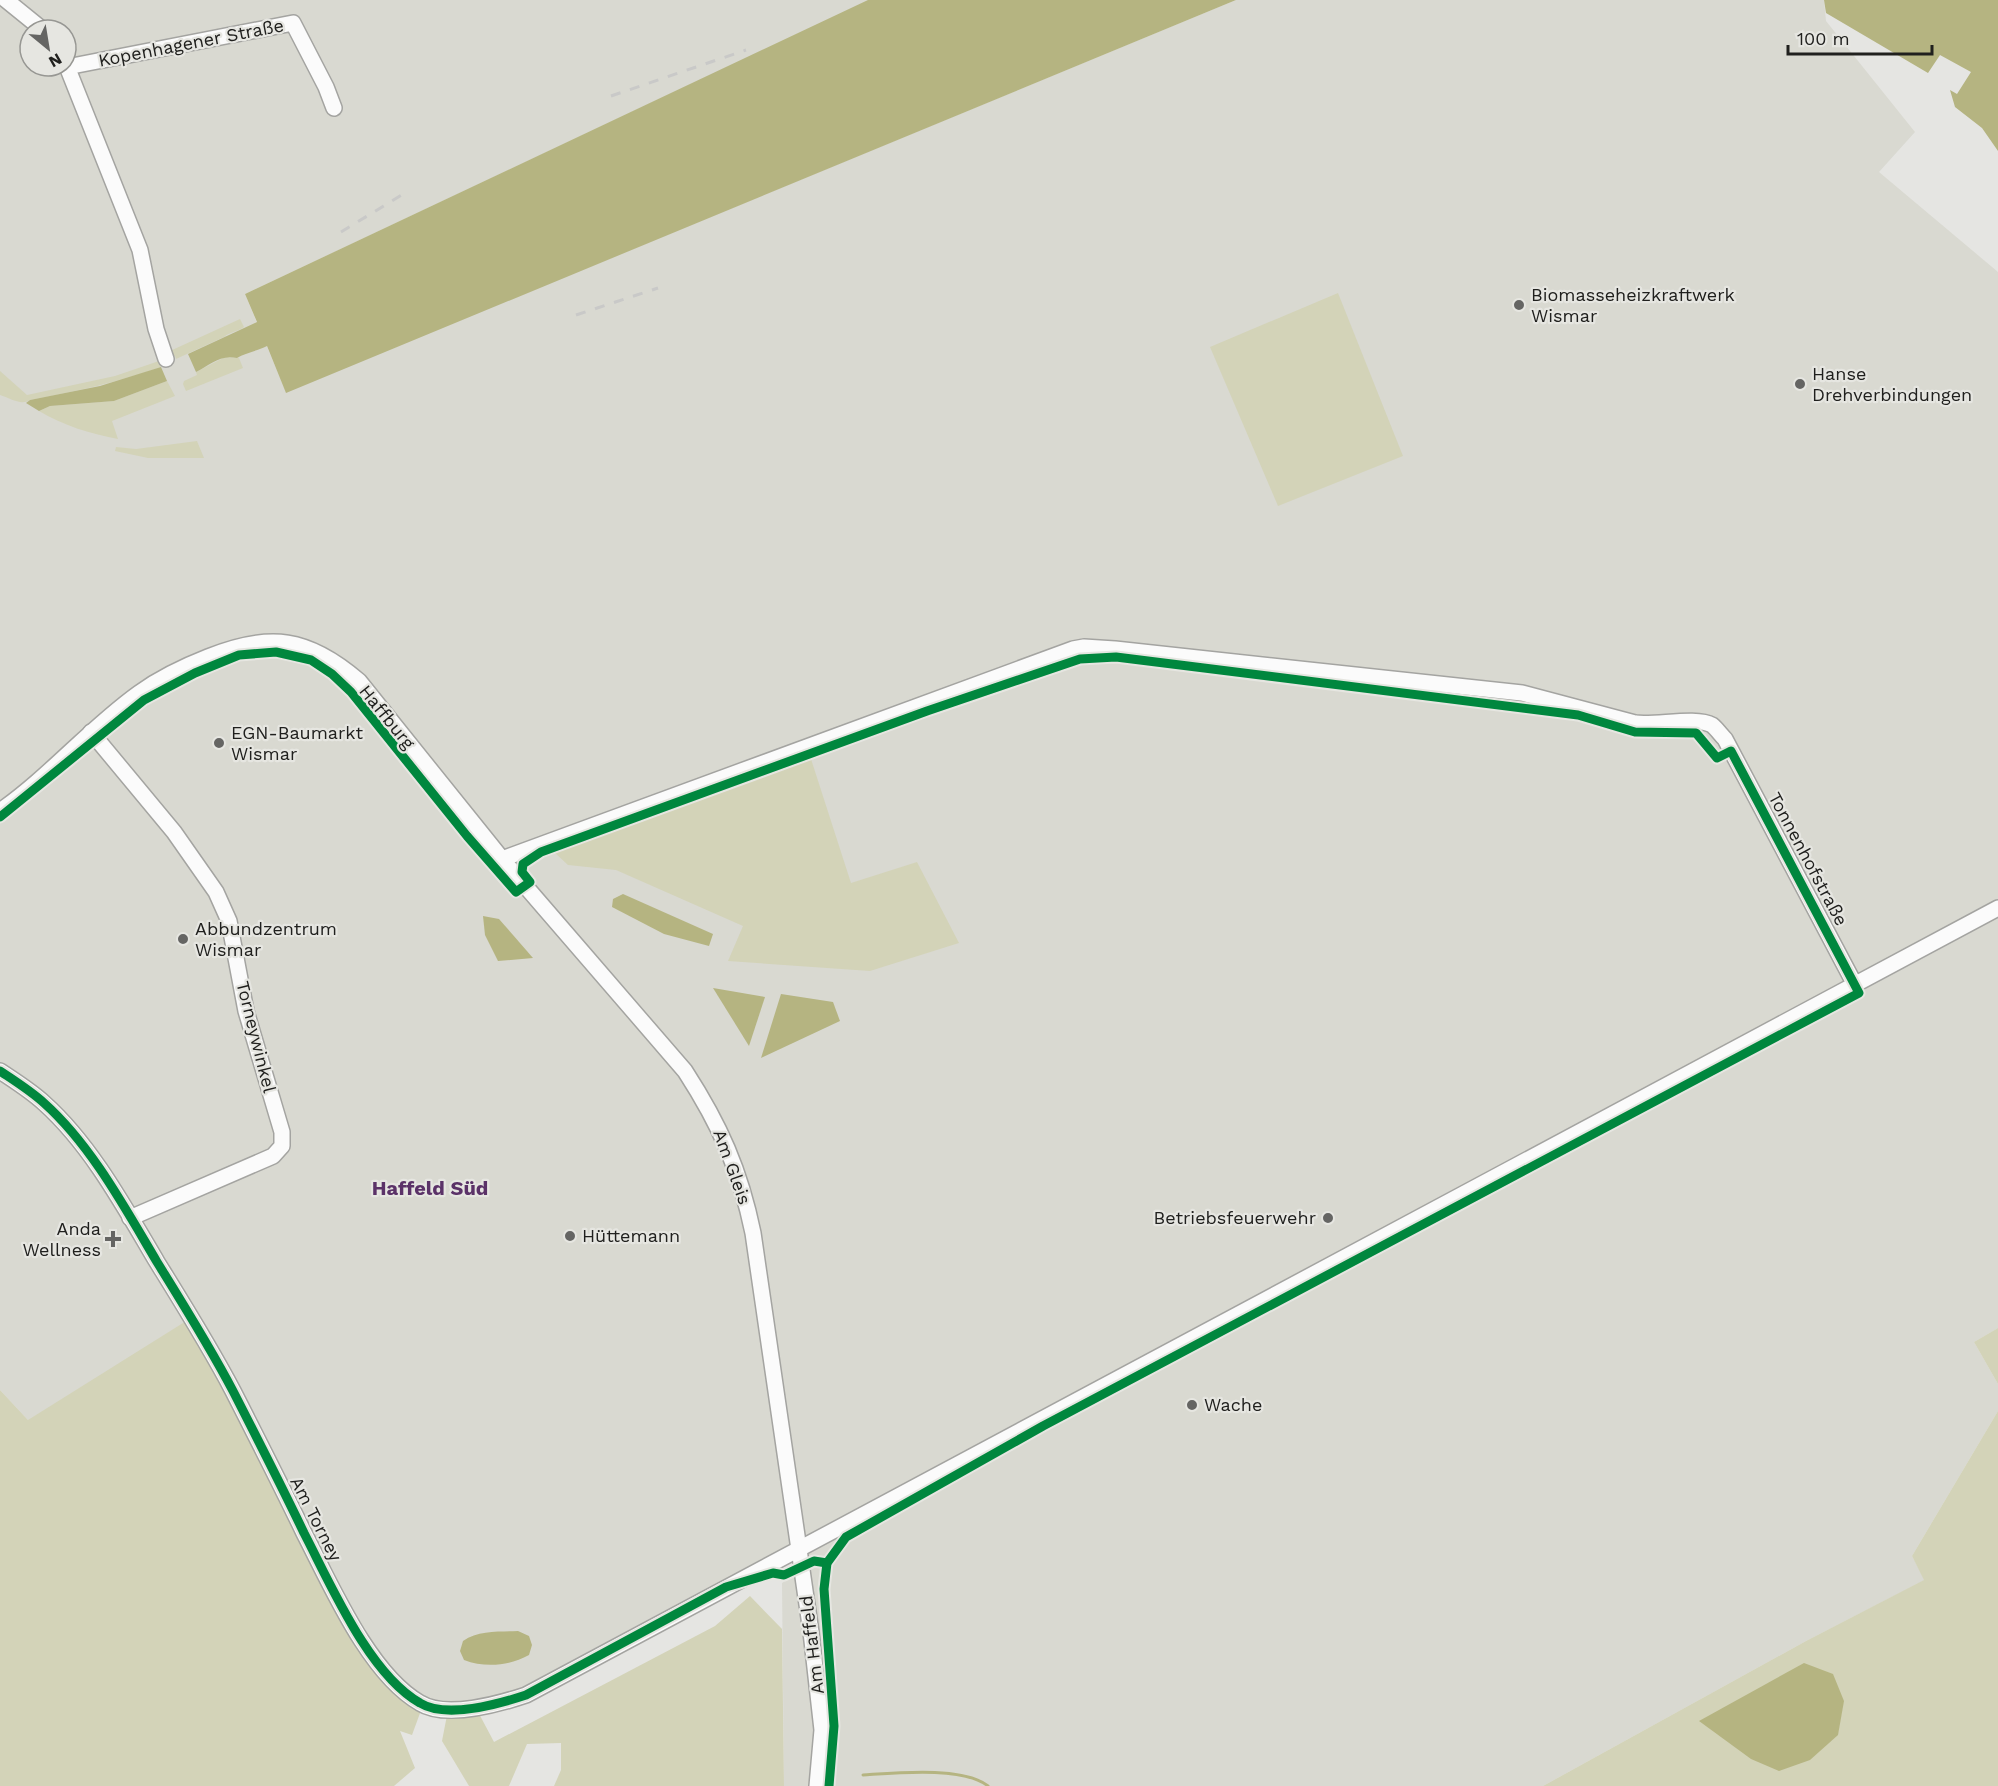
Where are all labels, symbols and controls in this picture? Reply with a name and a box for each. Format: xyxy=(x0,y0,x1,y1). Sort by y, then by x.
street label: Kopenhagener Straße xyxy=(96,14,285,71)
north arrow xyxy=(18,18,78,78)
scale bar xyxy=(1788,18,1932,56)
text: 100 m xyxy=(1797,28,1850,49)
text: N xyxy=(45,49,65,72)
place label: Biomasseheizkraftwerk Wismar xyxy=(1531,284,1735,326)
marker: Biomasseheizkraftwerk Wismar xyxy=(1512,298,1526,312)
place label: Hanse Drehverbindungen xyxy=(1812,363,1972,405)
marker: Hanse Drehverbindungen xyxy=(1793,377,1807,391)
street label: Haffburg xyxy=(355,680,420,753)
place label: EGN-Baumarkt Wismar xyxy=(231,722,364,764)
marker: EGN-Baumarkt Wismar xyxy=(212,736,226,750)
street label: Tonnenhofstraße xyxy=(1764,788,1852,929)
place label: Abbundzentrum Wismar xyxy=(195,918,337,960)
marker: Abbundzentrum Wismar xyxy=(176,932,190,946)
street label: Torneywinkel xyxy=(232,979,281,1095)
street label: Am Gleis xyxy=(709,1126,756,1207)
district label: Haffeld Süd xyxy=(372,1176,488,1200)
place label: Betriebsfeuerwehr xyxy=(1154,1207,1316,1228)
marker: Betriebsfeuerwehr xyxy=(1321,1211,1335,1225)
place label: Anda Wellness xyxy=(22,1218,101,1260)
place label: Hüttemann xyxy=(582,1225,680,1246)
marker: Hüttemann xyxy=(563,1229,577,1243)
marker: Anda Wellness xyxy=(106,1232,120,1246)
place label: Wache xyxy=(1204,1394,1262,1415)
marker: Wache xyxy=(1185,1398,1199,1412)
street label: Am Torney xyxy=(286,1473,347,1565)
street label: Am Haffeld xyxy=(795,1594,828,1696)

